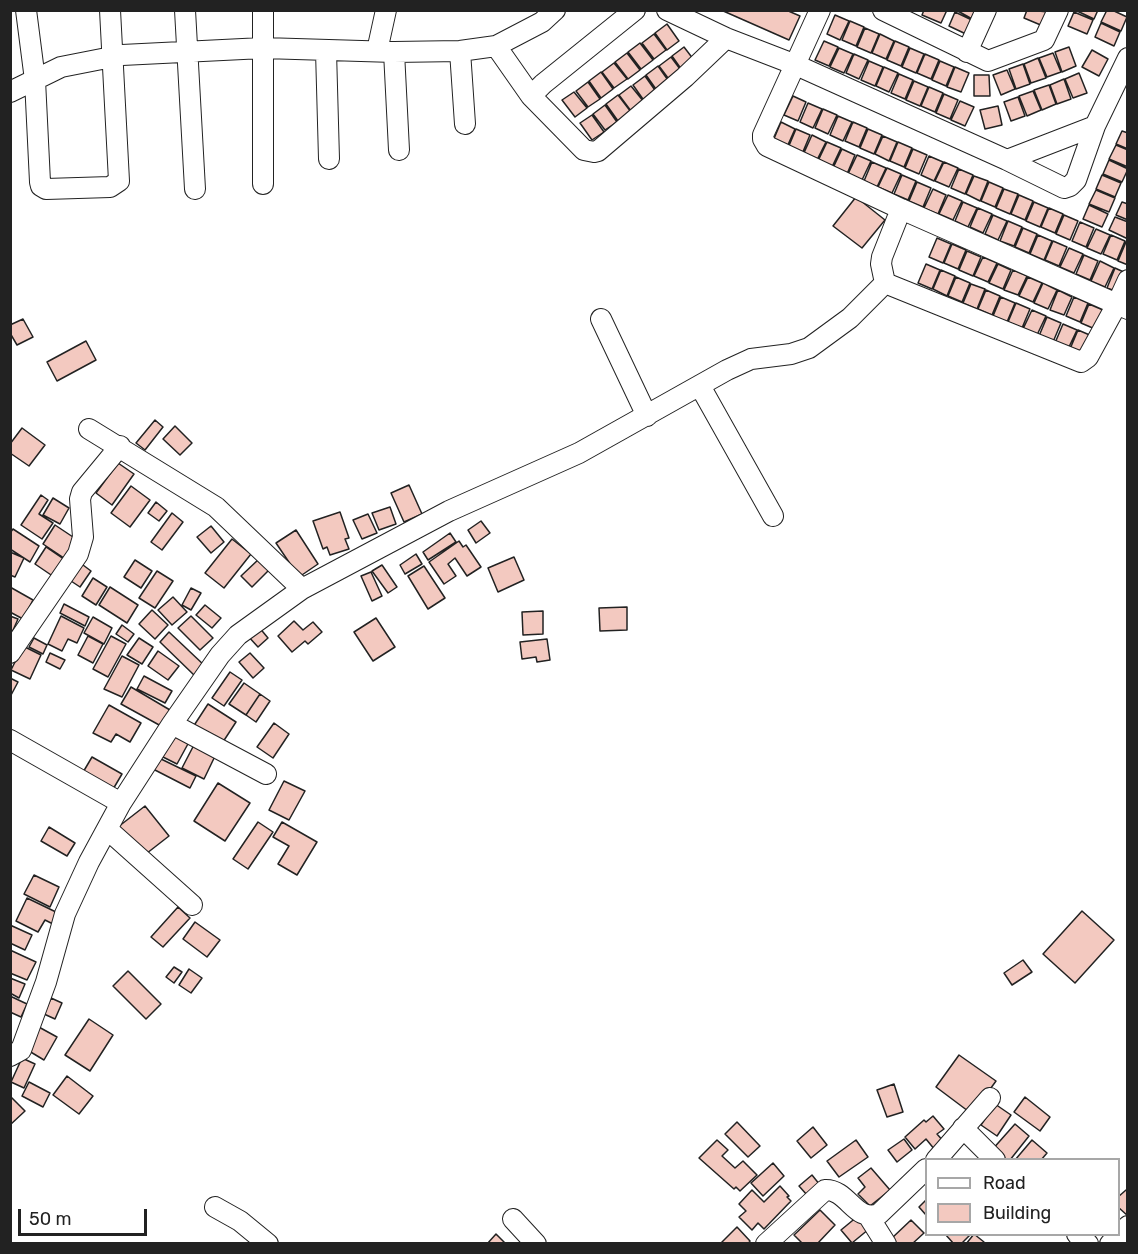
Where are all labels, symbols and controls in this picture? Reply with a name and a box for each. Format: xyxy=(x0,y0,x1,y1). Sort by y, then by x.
legend xyxy=(925,1158,1120,1236)
text: Road xyxy=(983,1172,1026,1194)
scale bar xyxy=(21,1197,150,1235)
text: Building xyxy=(983,1202,1051,1224)
text: 50 m xyxy=(29,1208,72,1230)

